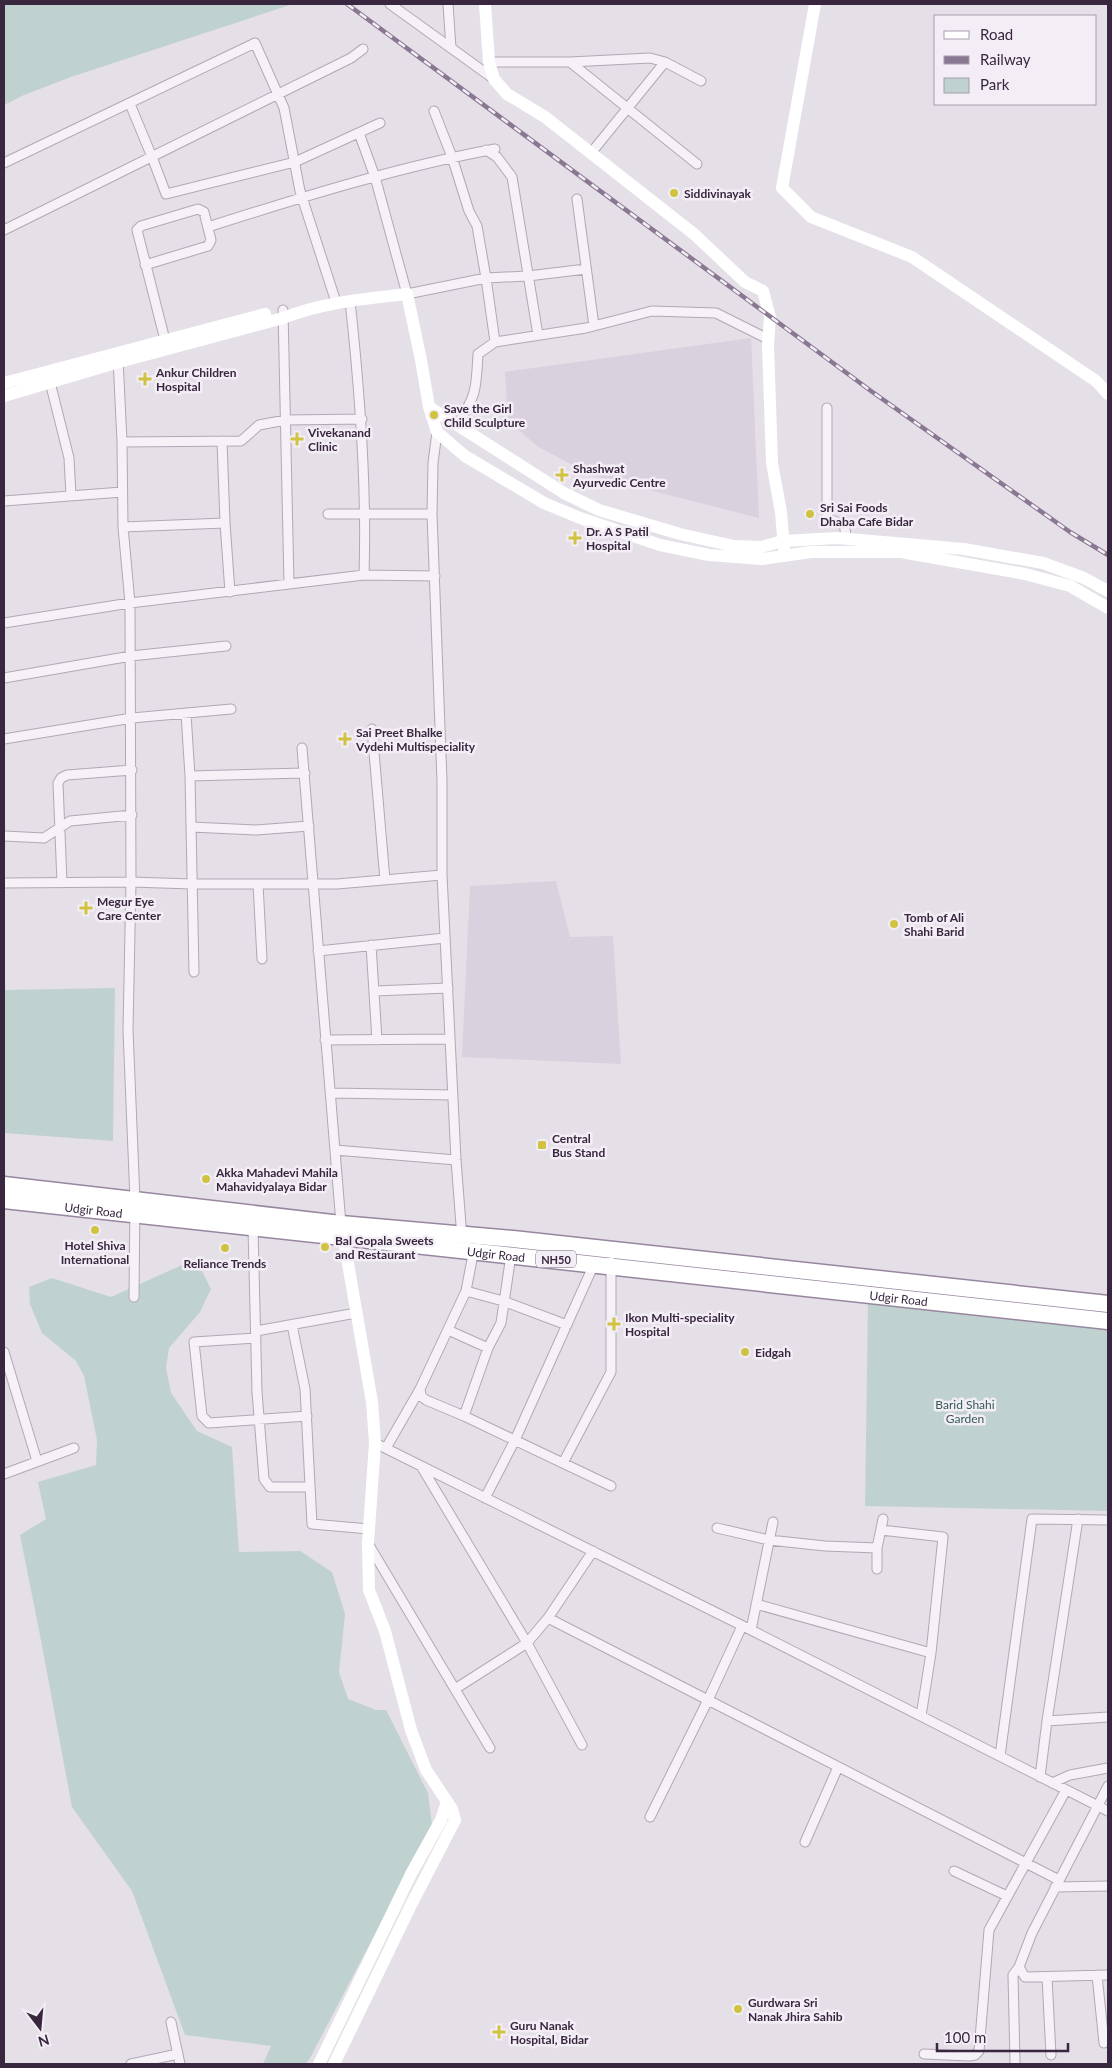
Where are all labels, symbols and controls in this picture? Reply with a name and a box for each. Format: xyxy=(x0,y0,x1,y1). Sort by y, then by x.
legend xyxy=(934,15,1097,105)
text: Road xyxy=(980,25,1013,43)
text: Railway xyxy=(980,50,1031,68)
text: Park xyxy=(980,75,1010,93)
place label: Siddivinayak xyxy=(684,186,752,201)
marker: Siddivinayak xyxy=(668,187,680,199)
place label: Ankur Children Hospital xyxy=(155,365,237,394)
marker: Ankur Children Hospital xyxy=(138,372,152,386)
place label: Save the Girl Child Sculpture xyxy=(444,401,526,430)
marker: Save the Girl Child Sculpture xyxy=(428,409,440,421)
place label: Vivekanand Clinic xyxy=(307,425,371,454)
marker: Vivekanand Clinic xyxy=(290,432,304,446)
place label: Shashwat Ayurvedic Centre xyxy=(572,461,666,490)
marker: Shashwat Ayurvedic Centre xyxy=(555,468,569,482)
place label: Sri Sai Foods Dhaba Cafe Bidar xyxy=(820,500,914,529)
marker: Sri Sai Foods Dhaba Cafe Bidar xyxy=(804,508,816,520)
place label: Dr. A S Patil Hospital xyxy=(586,524,649,553)
marker: Dr. A S Patil Hospital xyxy=(568,531,582,545)
place label: Sai Preet Bhalke Vydehi Multispeciality xyxy=(355,725,476,754)
marker: Sai Preet Bhalke Vydehi Multispeciality xyxy=(338,732,352,746)
place label: Megur Eye Care Center xyxy=(97,894,161,923)
marker: Megur Eye Care Center xyxy=(79,901,93,915)
place label: Tomb of Ali Shahi Barid xyxy=(904,910,965,939)
marker: Tomb of Ali Shahi Barid xyxy=(888,918,900,930)
place label: Central Bus Stand xyxy=(552,1131,605,1160)
marker: Central Bus Stand xyxy=(536,1139,548,1151)
place label: Akka Mahadevi Mahila Mahavidyalaya Bidar xyxy=(215,1165,338,1194)
marker: Akka Mahadevi Mahila Mahavidyalaya Bidar xyxy=(200,1173,212,1185)
street label: Udgir Road xyxy=(64,1199,123,1220)
marker: Hotel Shiva International xyxy=(89,1224,101,1236)
place label: Bal Gopala Sweets and Restaurant xyxy=(335,1233,434,1262)
place label: Hotel Shiva International xyxy=(61,1238,129,1267)
marker: Bal Gopala Sweets and Restaurant xyxy=(319,1241,331,1253)
marker: Reliance Trends xyxy=(219,1242,231,1254)
street label: Udgir Road xyxy=(466,1243,526,1265)
road number: NH50 xyxy=(536,1250,576,1268)
place label: Reliance Trends xyxy=(184,1256,266,1271)
street label: Udgir Road xyxy=(869,1287,928,1309)
place label: Ikon Multi-speciality Hospital xyxy=(625,1310,735,1339)
marker: Ikon Multi-speciality Hospital xyxy=(607,1317,621,1331)
place label: Eidgah xyxy=(755,1345,791,1360)
marker: Eidgah xyxy=(739,1346,751,1358)
park label: Barid Shahi Garden xyxy=(935,1397,995,1426)
place label: Gurdwara Sri Nanak Jhira Sahib xyxy=(748,1995,843,2024)
north arrow xyxy=(15,2003,65,2053)
marker: Gurdwara Sri Nanak Jhira Sahib xyxy=(732,2003,744,2015)
place label: Guru Nanak Hospital, Bidar xyxy=(510,2018,589,2047)
scale bar xyxy=(937,2020,1068,2052)
marker: Guru Nanak Hospital, Bidar xyxy=(492,2025,506,2039)
text: 100 m xyxy=(944,2028,986,2046)
text: N xyxy=(36,2031,51,2051)

